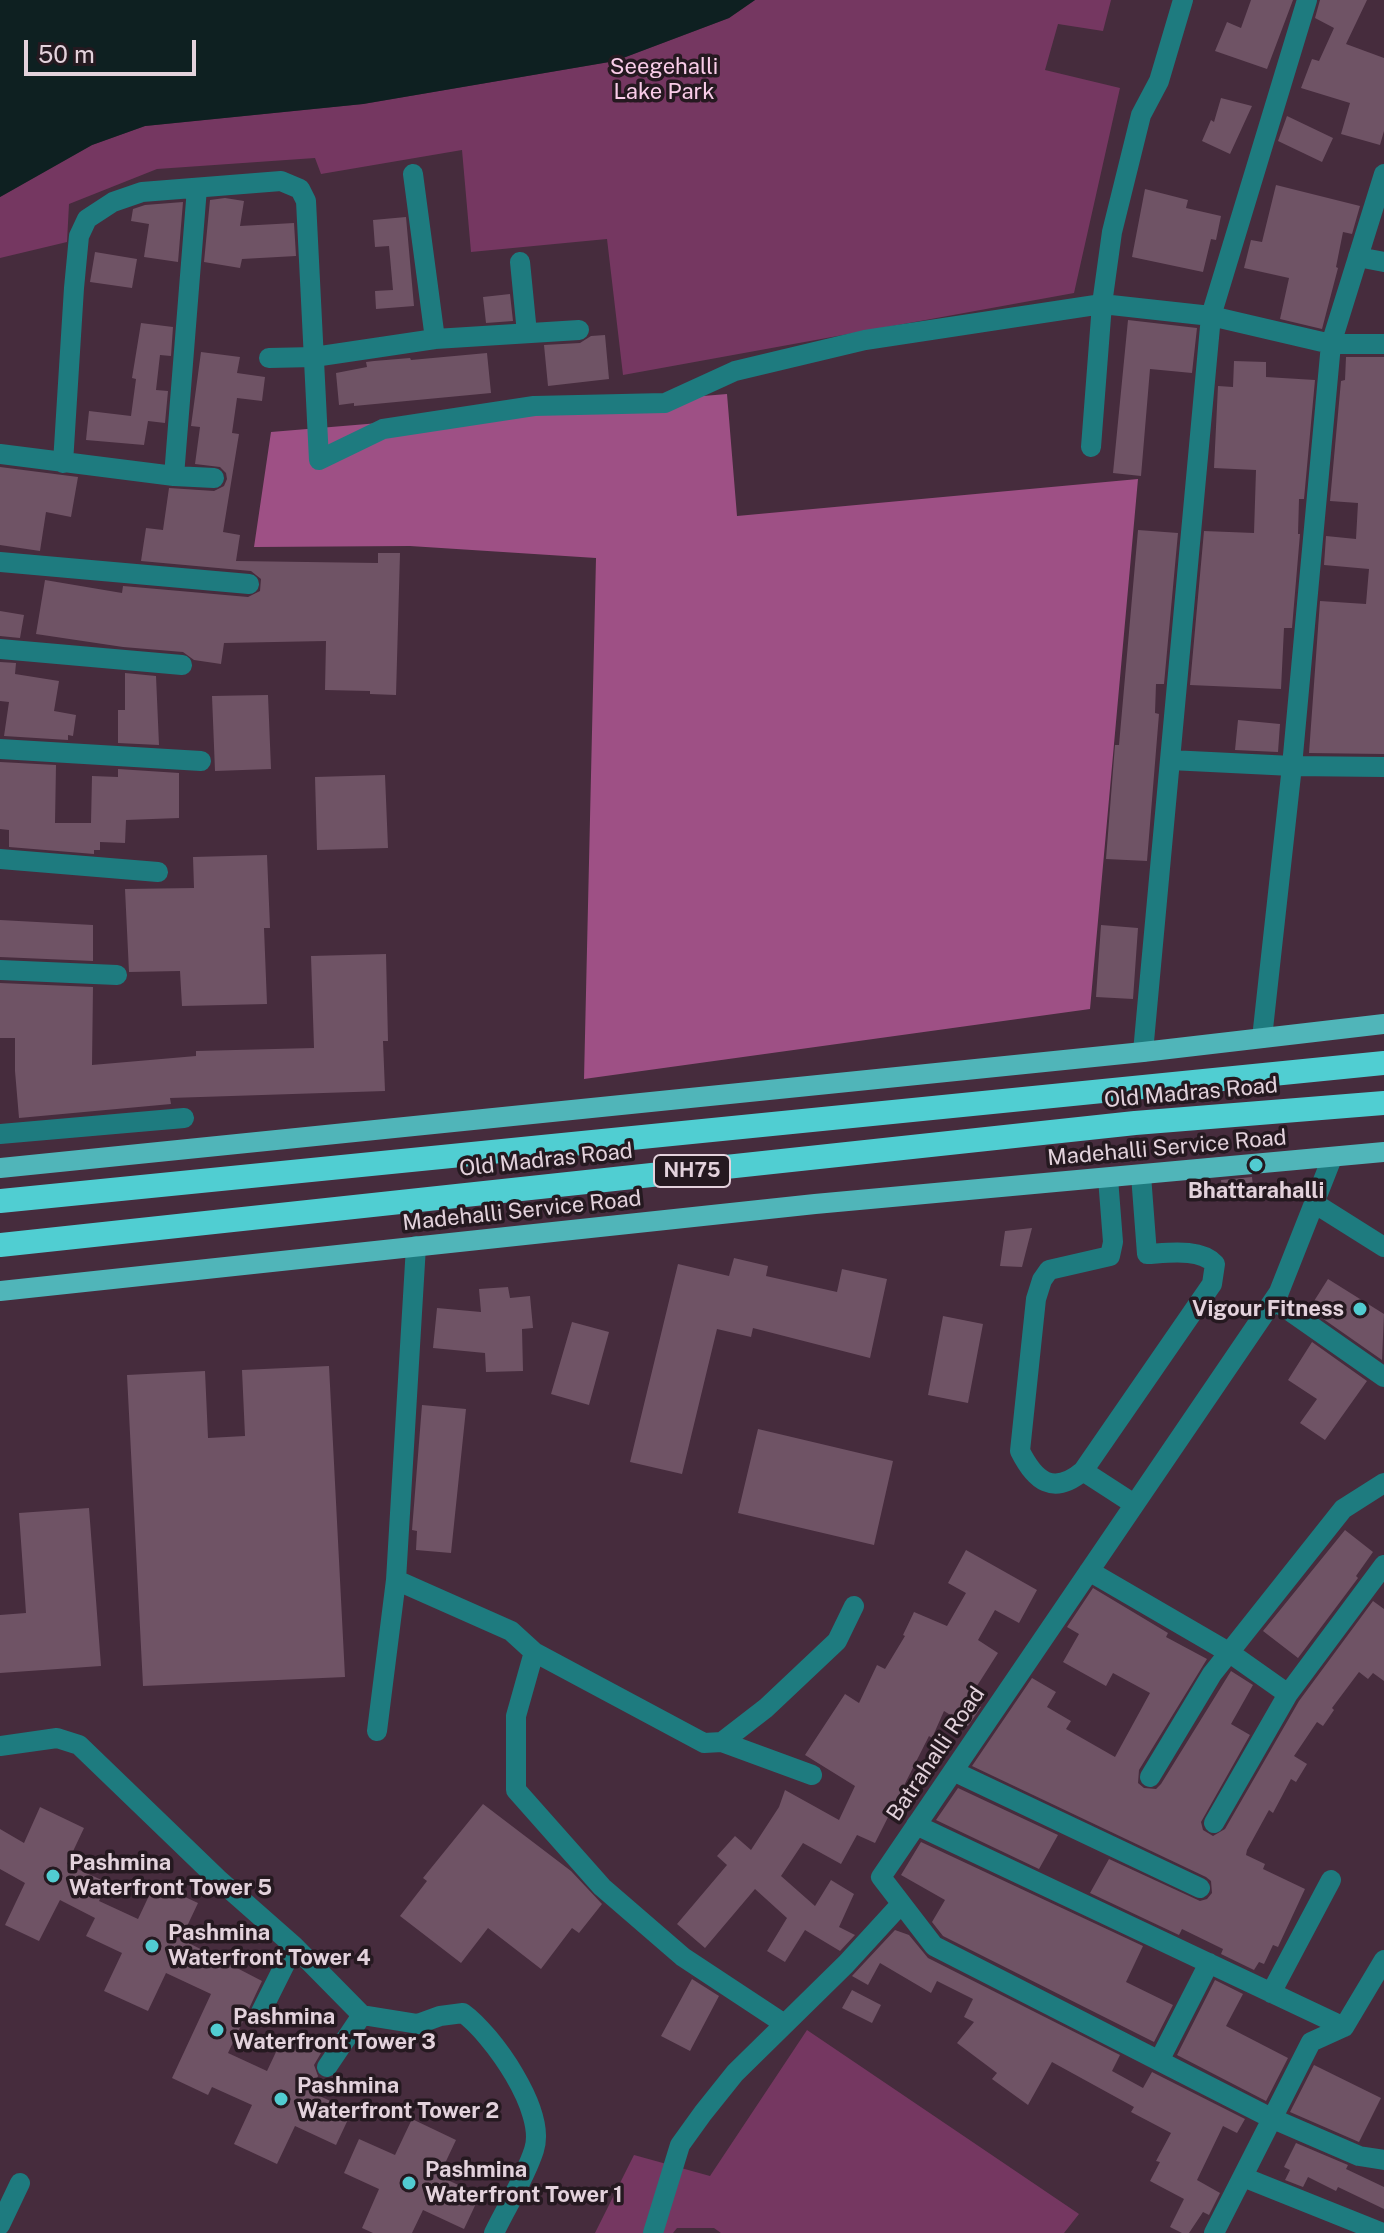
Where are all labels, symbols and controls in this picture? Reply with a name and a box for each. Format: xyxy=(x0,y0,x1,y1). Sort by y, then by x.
scale bar xyxy=(28,24,200,74)
text: 50 m xyxy=(38,40,95,68)
park label: Seegehalli Lake Park xyxy=(610,54,718,106)
street label: Old Madras Road xyxy=(1103,1072,1279,1114)
street label: Madehalli Service Road xyxy=(1046,1124,1288,1172)
street label: Old Madras Road xyxy=(458,1138,634,1182)
road number: NH75 xyxy=(654,1155,730,1187)
marker: Bhattarahalli xyxy=(1247,1156,1265,1174)
place label: Bhattarahalli xyxy=(1188,1178,1324,1204)
street label: Madehalli Service Road xyxy=(401,1185,643,1237)
place label: Vigour Fitness xyxy=(1192,1296,1344,1322)
marker: Vigour Fitness xyxy=(1351,1300,1369,1318)
street label: Batrahalli Road xyxy=(881,1682,991,1826)
place label: Pashmina Waterfront Tower 5 xyxy=(69,1850,272,1902)
marker: Pashmina Waterfront Tower 5 xyxy=(44,1867,62,1885)
place label: Pashmina Waterfront Tower 4 xyxy=(168,1920,371,1972)
marker: Pashmina Waterfront Tower 4 xyxy=(143,1937,161,1955)
place label: Pashmina Waterfront Tower 3 xyxy=(233,2004,436,2056)
marker: Pashmina Waterfront Tower 3 xyxy=(208,2021,226,2039)
place label: Pashmina Waterfront Tower 2 xyxy=(297,2073,499,2124)
marker: Pashmina Waterfront Tower 2 xyxy=(272,2090,290,2108)
place label: Pashmina Waterfront Tower 1 xyxy=(425,2157,623,2208)
marker: Pashmina Waterfront Tower 1 xyxy=(400,2174,418,2192)

